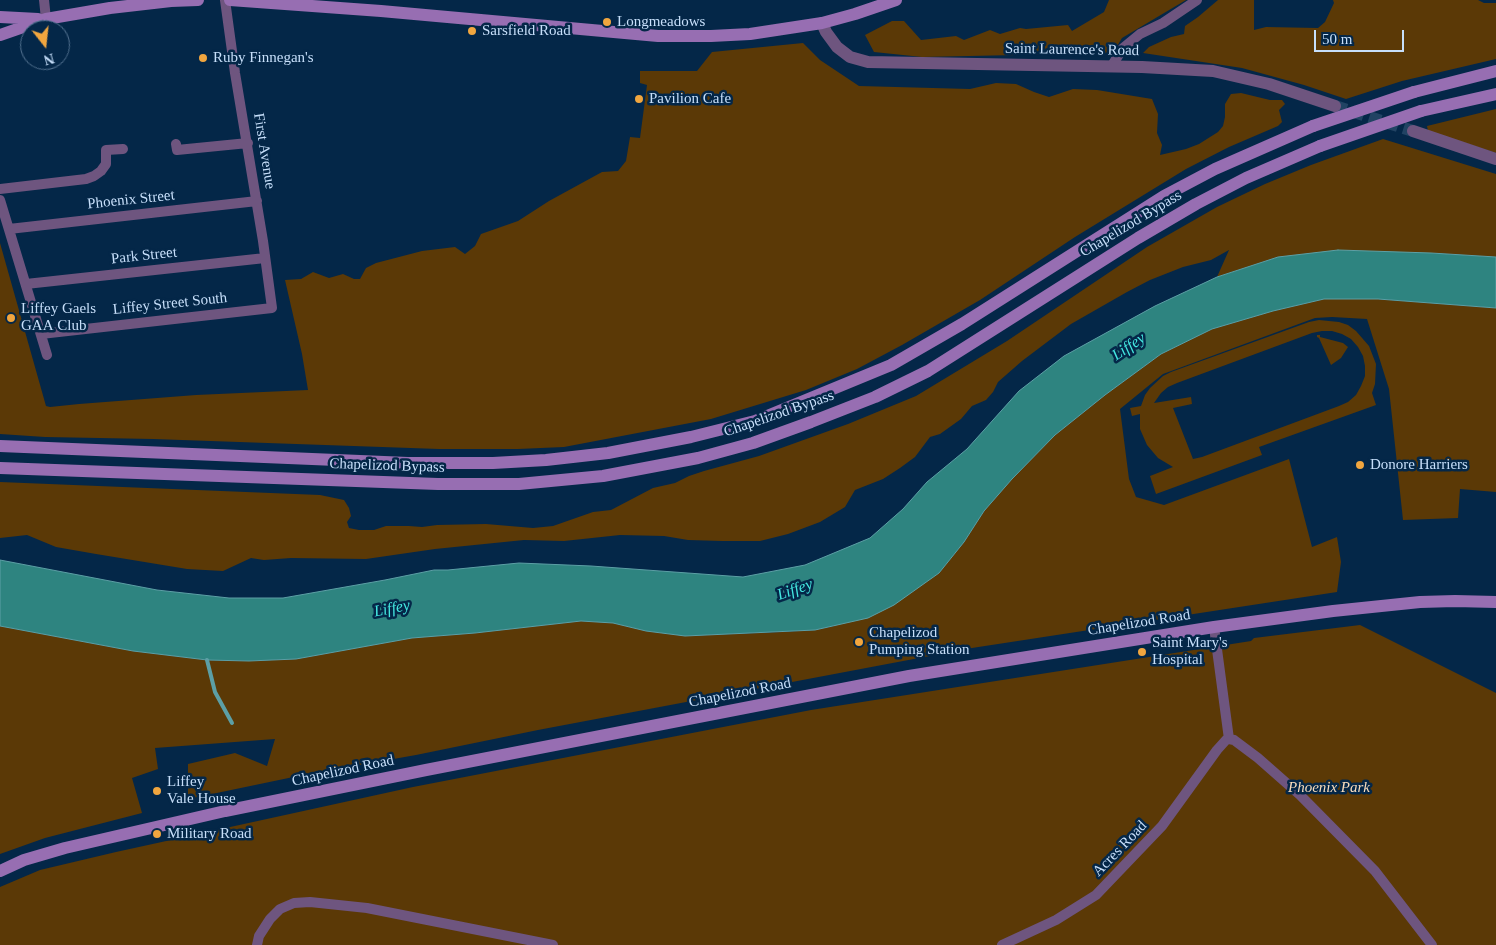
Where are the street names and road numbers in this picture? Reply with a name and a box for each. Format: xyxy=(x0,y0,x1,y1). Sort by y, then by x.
street label: Saint Laurence's Road xyxy=(1005,40,1139,60)
street label: First Avenue xyxy=(249,112,279,190)
street label: Phoenix Street xyxy=(86,186,176,214)
street label: Chapelizod Bypass xyxy=(1077,187,1185,261)
street label: Park Street xyxy=(110,244,178,268)
street label: Liffey Street South xyxy=(112,289,228,319)
street label: Chapelizod Bypass xyxy=(722,387,836,441)
street label: Chapelizod Bypass xyxy=(329,455,445,477)
street label: Chapelizod Road xyxy=(1086,606,1192,640)
street label: Chapelizod Road xyxy=(687,674,793,712)
street label: Chapelizod Road xyxy=(290,751,396,791)
street label: Acres Road xyxy=(1089,817,1151,881)

